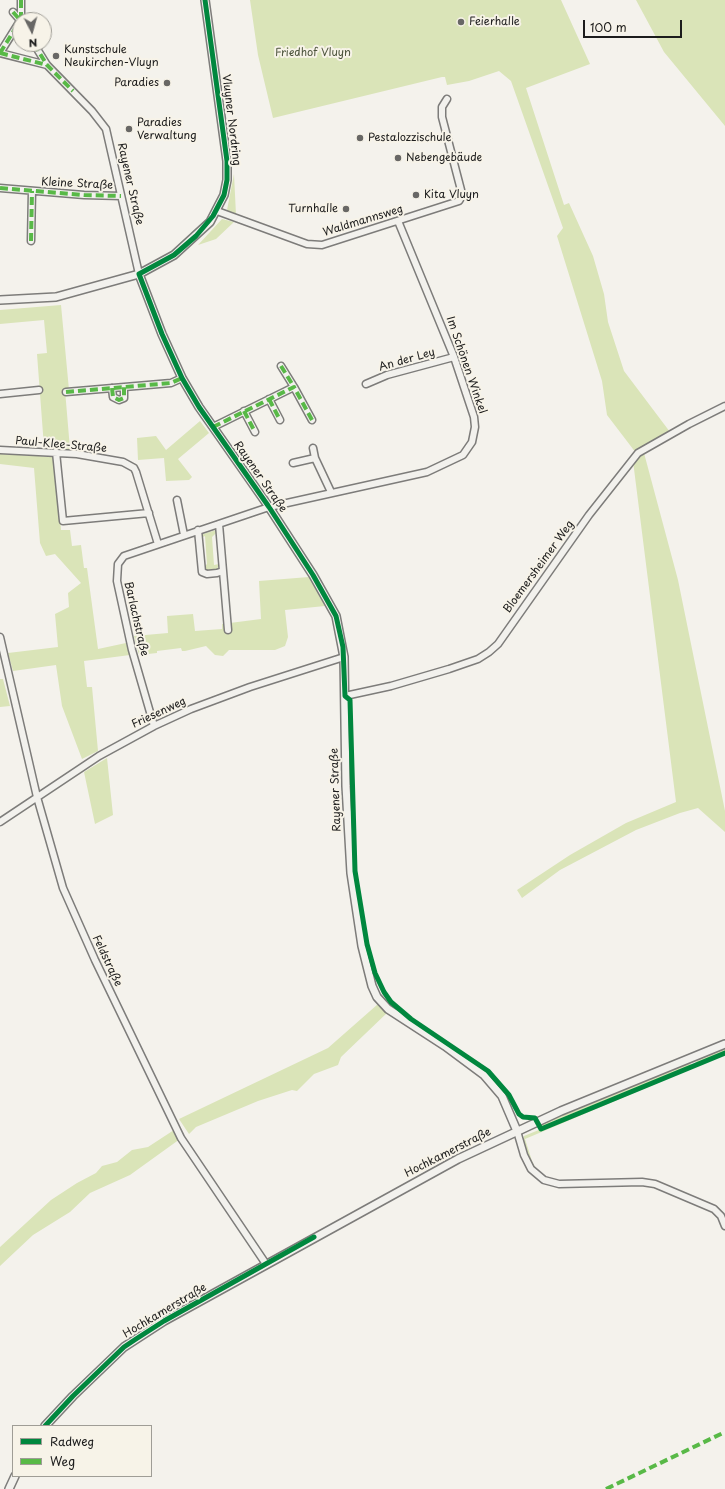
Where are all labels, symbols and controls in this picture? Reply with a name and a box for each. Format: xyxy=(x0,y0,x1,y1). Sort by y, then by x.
north arrow xyxy=(12,12,52,52)
scale bar xyxy=(585,12,684,38)
place label: Feierhalle xyxy=(469,15,520,29)
marker: Feierhalle xyxy=(456,17,466,27)
text: 100 m xyxy=(590,18,627,36)
text: N xyxy=(28,35,38,52)
place label: Kunstschule Neukirchen-Vluyn xyxy=(64,43,159,69)
park label: Friedhof Vluyn xyxy=(275,46,351,60)
marker: Kunstschule Neukirchen-Vluyn xyxy=(51,51,61,61)
street label: Vluyner Nordring xyxy=(219,73,243,167)
place label: Paradies xyxy=(114,76,159,90)
marker: Paradies xyxy=(162,78,172,88)
place label: Paradies Verwaltung xyxy=(137,116,196,142)
marker: Paradies Verwaltung xyxy=(124,124,134,134)
place label: Pestalozzischule xyxy=(368,131,451,145)
marker: Pestalozzischule xyxy=(355,133,365,143)
street label: Rayener Straße xyxy=(114,142,146,226)
place label: Nebengebäude xyxy=(406,151,482,165)
marker: Nebengebäude xyxy=(393,153,403,163)
street label: Kleine Straße xyxy=(41,176,113,192)
place label: Kita Vluyn xyxy=(424,188,479,202)
marker: Kita Vluyn xyxy=(411,190,421,200)
place label: Turnhalle xyxy=(288,202,338,216)
street label: Waldmannsweg xyxy=(321,203,405,239)
marker: Turnhalle xyxy=(341,204,351,214)
street label: Im Schönen Winkel xyxy=(443,315,489,415)
street label: An der Ley xyxy=(377,346,437,374)
street label: Paul-Klee-Straße xyxy=(15,434,107,456)
street label: Rayener Straße xyxy=(231,439,289,515)
street label: Bloemersheimer Weg xyxy=(501,518,577,616)
street label: Barlachstraße xyxy=(121,580,151,658)
street label: Friesenweg xyxy=(130,695,188,731)
street label: Rayener Straße xyxy=(328,748,344,832)
street label: Feldstraße xyxy=(89,933,125,989)
street label: Hochkamerstraße xyxy=(403,1126,493,1180)
street label: Hochkamerstraße xyxy=(121,1281,209,1341)
legend xyxy=(12,1425,152,1477)
text: Radweg xyxy=(50,1432,94,1450)
text: Weg xyxy=(50,1452,75,1470)

